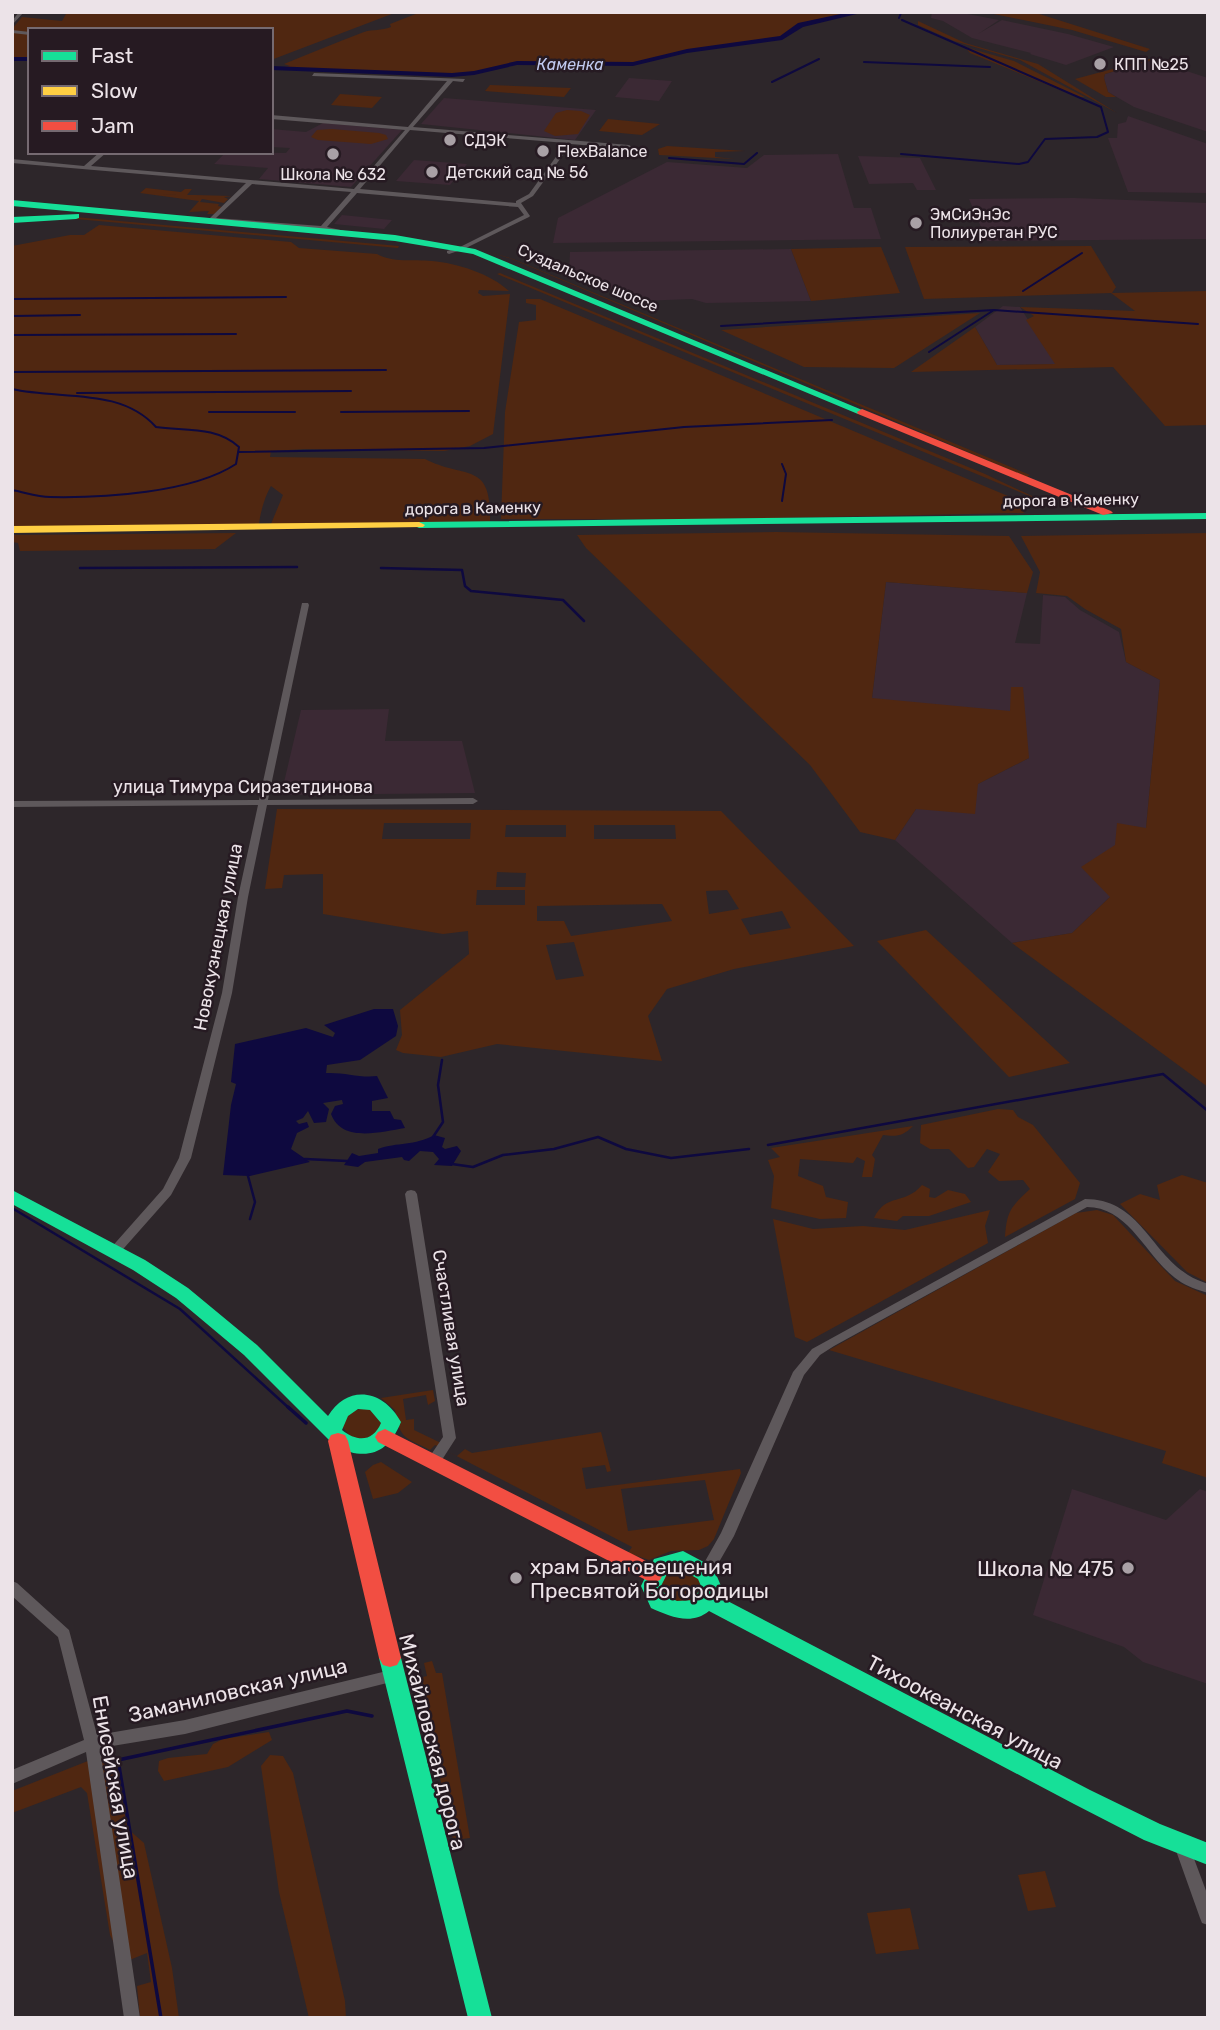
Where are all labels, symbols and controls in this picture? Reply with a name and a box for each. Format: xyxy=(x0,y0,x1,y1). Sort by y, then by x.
legend xyxy=(28,28,273,154)
text: Fast xyxy=(91,43,133,68)
water label: Каменка xyxy=(536,55,604,74)
place label: КПП №25 xyxy=(1114,55,1188,74)
marker: КПП №25 xyxy=(1092,56,1108,72)
text: Slow xyxy=(91,78,138,103)
text: Jam xyxy=(91,113,135,138)
place label: СДЭК xyxy=(464,131,506,150)
marker: СДЭК xyxy=(442,132,458,148)
place label: FlexBalance xyxy=(557,142,647,161)
marker: FlexBalance xyxy=(535,143,551,159)
marker: Школа № 632 xyxy=(325,146,341,162)
place label: Детский сад № 56 xyxy=(446,163,588,182)
marker: Детский сад № 56 xyxy=(424,164,440,180)
place label: Школа № 632 xyxy=(280,165,386,184)
place label: ЭмСиЭнЭс Полиуретан РУС xyxy=(930,205,1058,242)
marker: ЭмСиЭнЭс Полиуретан РУС xyxy=(908,215,924,231)
street label: Суздальское шоссе xyxy=(515,240,661,316)
street label: дорога в Каменку xyxy=(1003,489,1139,511)
street label: дорога в Каменку xyxy=(405,497,541,519)
street label: улица Тимура Сиразетдинова xyxy=(113,776,373,798)
street label: Новокузнецкая улица xyxy=(189,842,247,1032)
street label: Счастливая улица xyxy=(428,1248,474,1408)
place label: храм Благовещения Пресвятой Богородицы xyxy=(530,1554,769,1603)
place label: Школа № 475 xyxy=(977,1556,1114,1581)
marker: Школа № 475 xyxy=(1120,1560,1136,1576)
marker: храм Благовещения Пресвятой Богородицы xyxy=(508,1570,524,1586)
street label: Михайловская дорога xyxy=(394,1631,472,1853)
street label: Тихоокеанская улица xyxy=(863,1650,1067,1774)
street label: Заманиловская улица xyxy=(126,1653,350,1727)
street label: Енисейская улица xyxy=(88,1693,144,1881)

